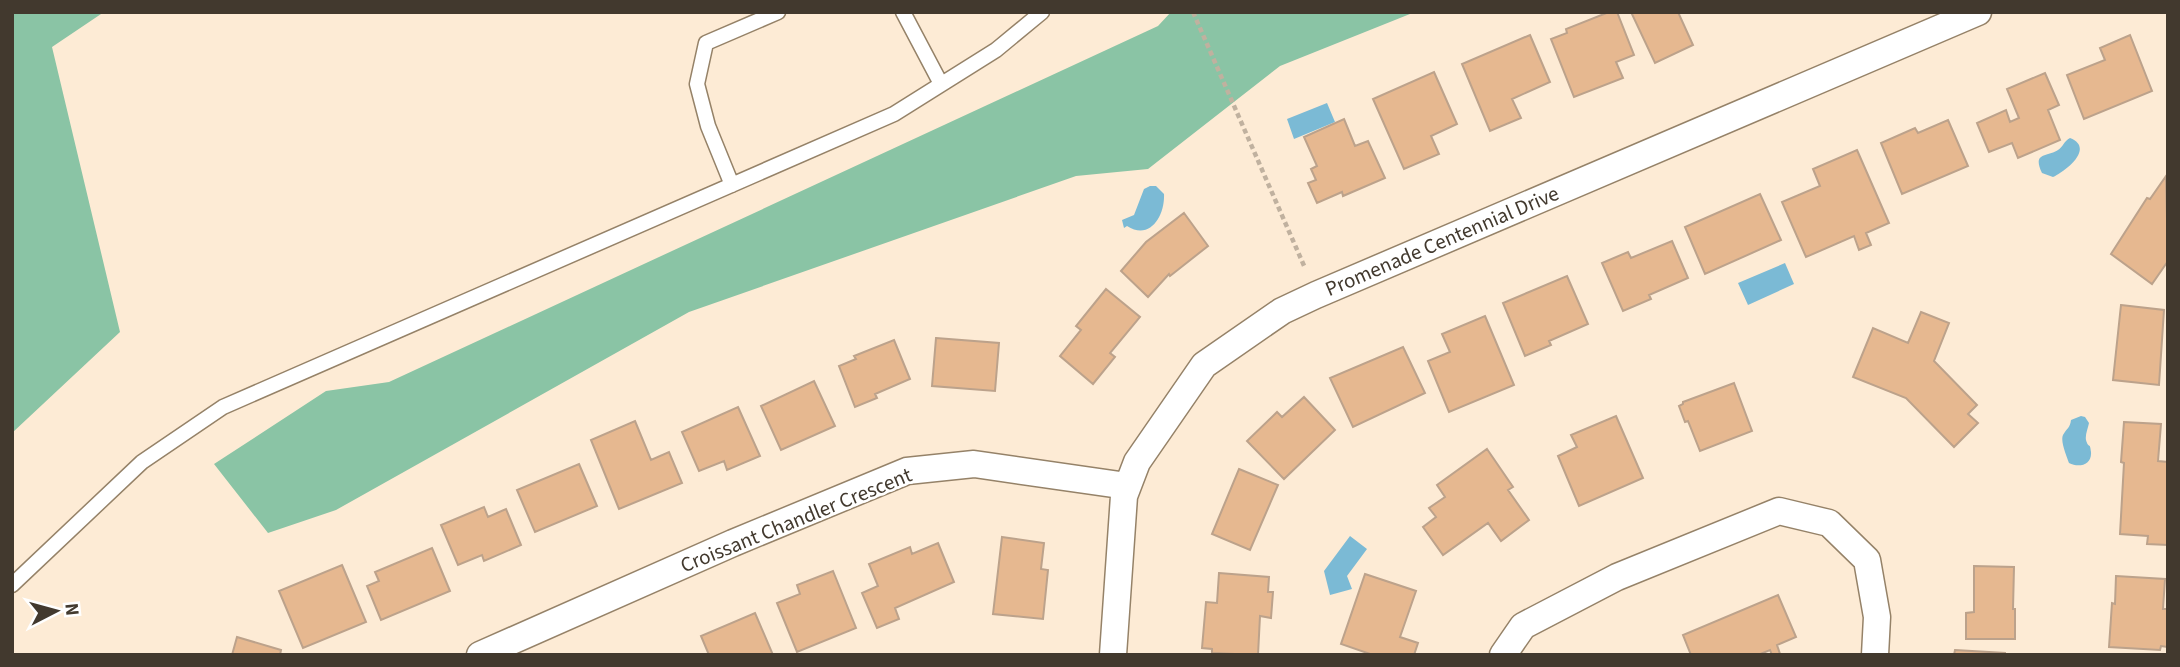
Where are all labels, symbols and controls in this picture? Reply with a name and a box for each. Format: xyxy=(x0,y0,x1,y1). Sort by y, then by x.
street label: Promenade Centennial Drive xyxy=(1320,178,1564,304)
street label: Croissant Chandler Crescent xyxy=(676,460,916,580)
north arrow xyxy=(21,576,91,646)
text: N xyxy=(57,602,86,617)

